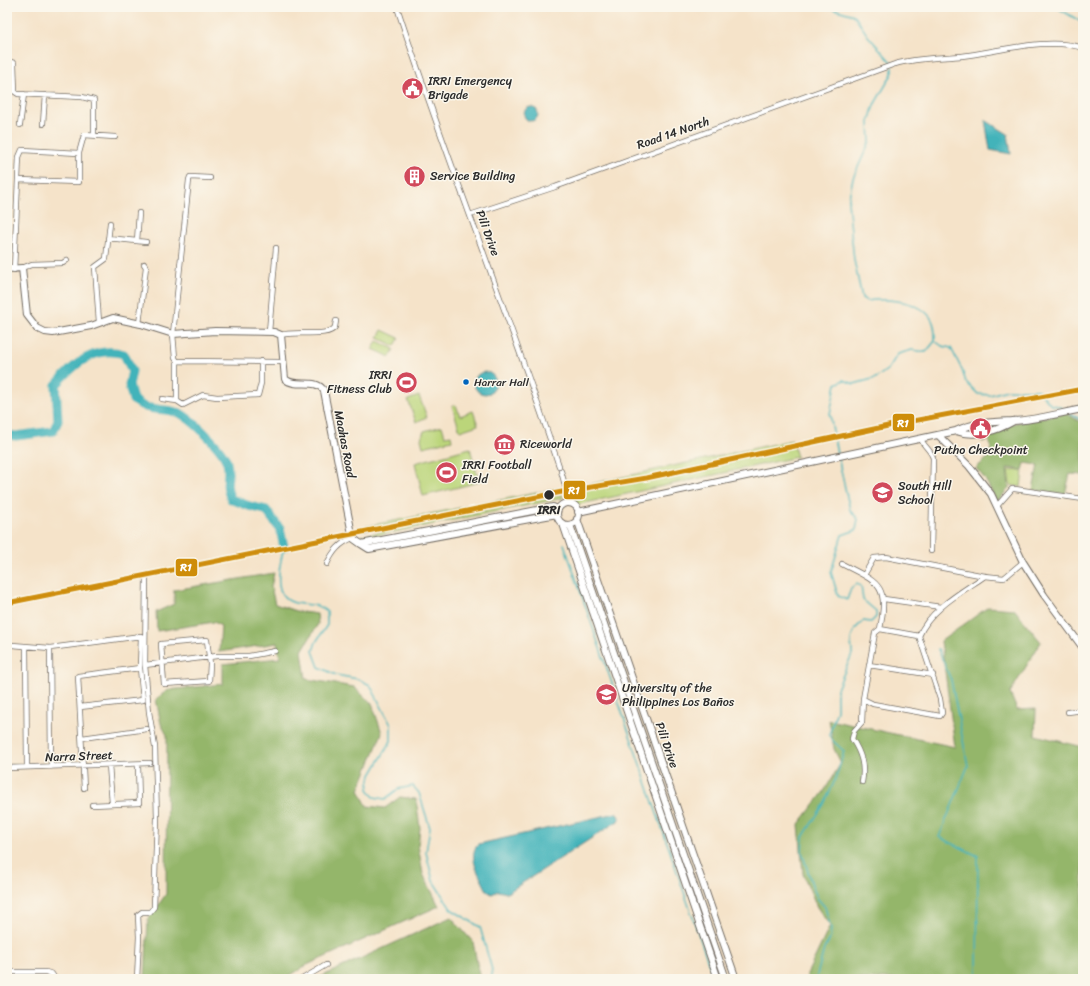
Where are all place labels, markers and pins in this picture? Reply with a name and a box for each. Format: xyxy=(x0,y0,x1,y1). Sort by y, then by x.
place label: IRRI Emergency Brigade xyxy=(427,70,513,106)
public building icon: IRRI Emergency Brigade xyxy=(400,75,426,101)
building icon: Service Building xyxy=(402,163,428,189)
place label: Service Building xyxy=(430,165,515,187)
place label: IRRI Fitness Club xyxy=(327,364,393,400)
sports icon: IRRI Fitness Club xyxy=(394,369,420,395)
place label: Harrar Hall xyxy=(474,373,530,392)
marker: Harrar Hall xyxy=(461,377,471,387)
public building icon: Putho Checkpoint xyxy=(968,416,994,442)
museum icon: Riceworld xyxy=(492,431,518,457)
place label: Riceworld xyxy=(520,433,572,455)
place label: Putho Checkpoint xyxy=(934,439,1028,461)
place label: IRRI Football Field xyxy=(461,454,532,490)
sports icon: IRRI Football Field xyxy=(434,459,460,485)
place label: South Hill School xyxy=(898,475,952,511)
school or university icon: South Hill School xyxy=(869,480,895,506)
marker: IRRI xyxy=(542,488,556,502)
place label: IRRI xyxy=(536,499,561,521)
place label: University of the Philippines Los Baños xyxy=(622,677,735,713)
school or university icon: University of the Philippines Los Baños xyxy=(594,682,620,708)

